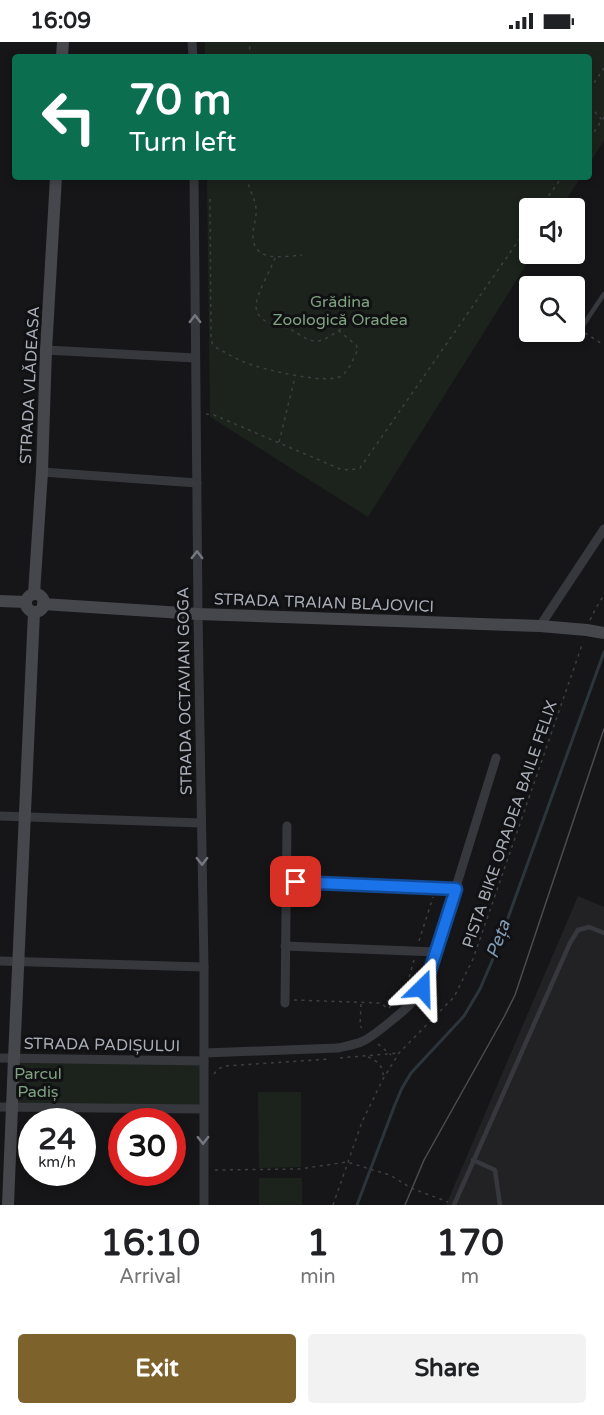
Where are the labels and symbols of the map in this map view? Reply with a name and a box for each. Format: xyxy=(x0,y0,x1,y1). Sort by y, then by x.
park label: Grădina Zoologică Oradea xyxy=(272,292,408,330)
street label: STRADA VLĂDEASA xyxy=(16,306,44,465)
one-way arrow xyxy=(189,314,201,323)
one-way arrow xyxy=(191,551,203,560)
street label: STRADA OCTAVIAN GOGA xyxy=(173,587,197,795)
street label: STRADA TRAIAN BLAJOVICI xyxy=(214,589,434,617)
street label: PISTA BIKE ORADEA BAILE FELIX xyxy=(458,698,562,951)
pin xyxy=(270,856,321,907)
one-way arrow xyxy=(196,857,208,866)
water label: Peța xyxy=(481,916,515,961)
position arrow xyxy=(390,956,454,1020)
street label: STRADA PADIȘULUI xyxy=(24,1034,180,1056)
park label: Parcul Padiș xyxy=(14,1064,62,1102)
speed limit sign: 30 xyxy=(108,1108,186,1186)
one-way arrow xyxy=(197,1136,210,1145)

